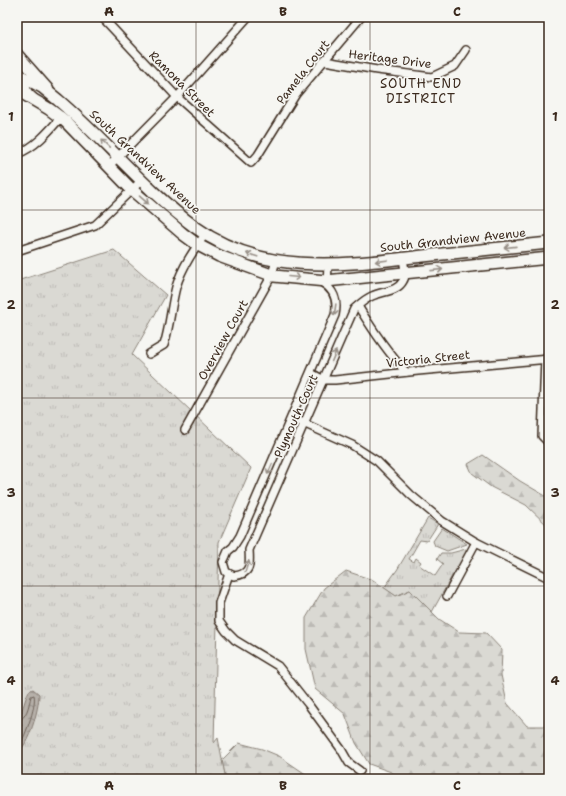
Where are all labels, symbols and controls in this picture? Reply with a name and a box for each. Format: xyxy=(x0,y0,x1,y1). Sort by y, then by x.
text: A xyxy=(104,3,114,20)
text: B xyxy=(279,3,287,20)
text: C xyxy=(453,3,461,20)
street label: Pamela Court xyxy=(273,36,333,108)
street label: Heritage Drive xyxy=(348,46,433,72)
street label: Ramona Street xyxy=(146,48,218,120)
district label: SOUTH END DISTRICT xyxy=(380,75,462,107)
street label: South Grandview Avenue xyxy=(86,106,204,218)
text: 1 xyxy=(8,108,14,125)
text: 1 xyxy=(552,108,558,125)
one-way arrow xyxy=(101,140,111,149)
one-way arrow xyxy=(139,195,150,204)
street label: South Grandview Avenue xyxy=(379,224,527,256)
one-way arrow xyxy=(504,243,517,251)
one-way arrow xyxy=(246,251,259,258)
one-way arrow xyxy=(375,257,388,265)
one-way arrow xyxy=(430,266,443,273)
one-way arrow xyxy=(287,274,300,281)
text: 2 xyxy=(6,296,16,313)
text: 2 xyxy=(550,296,560,313)
street label: Overview Court xyxy=(194,297,252,383)
one-way arrow xyxy=(331,304,339,317)
street label: Victoria Street xyxy=(385,347,471,371)
one-way arrow xyxy=(331,351,338,363)
street label: Plymouth Court xyxy=(270,372,322,460)
one-way arrow xyxy=(265,463,273,475)
text: 3 xyxy=(6,484,16,501)
text: 3 xyxy=(550,484,560,501)
one-way arrow xyxy=(244,560,252,572)
text: 4 xyxy=(6,672,16,689)
text: 4 xyxy=(550,672,560,689)
text: A xyxy=(104,777,114,794)
text: B xyxy=(279,777,287,794)
text: C xyxy=(453,777,461,794)

